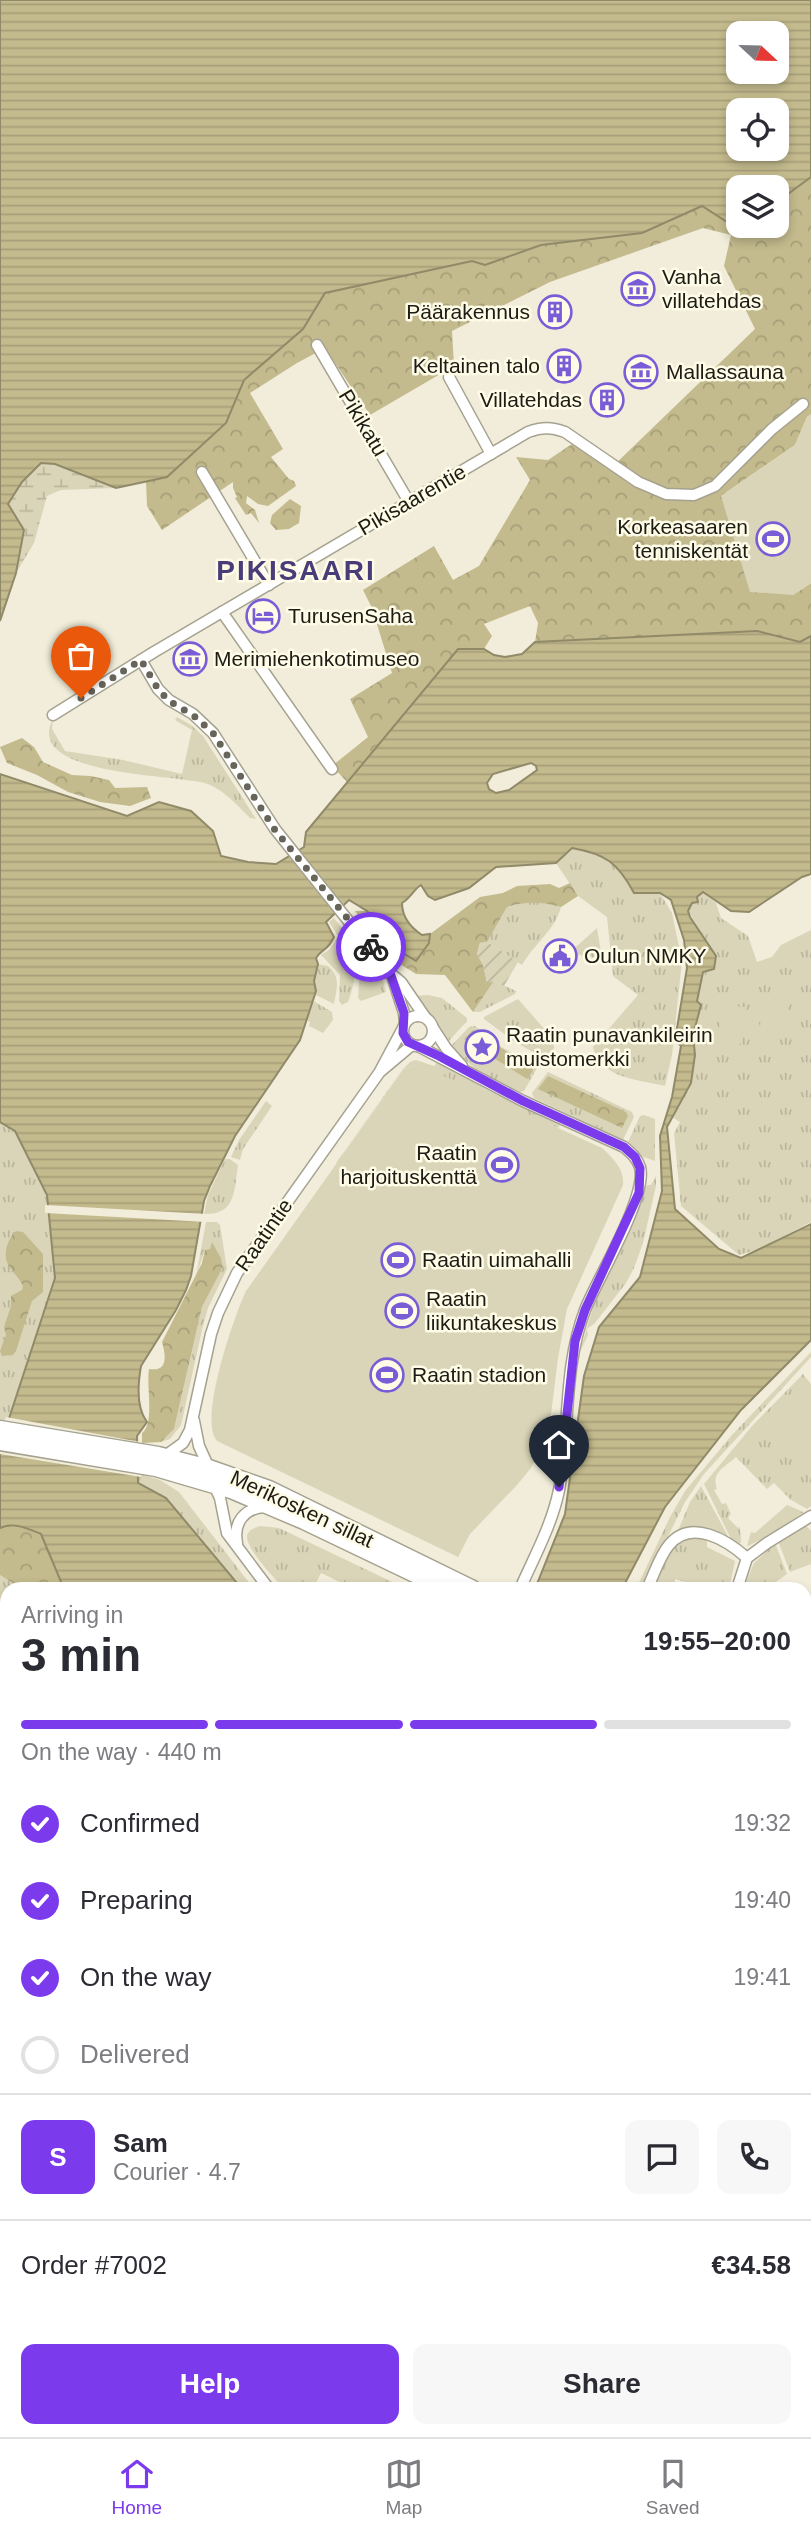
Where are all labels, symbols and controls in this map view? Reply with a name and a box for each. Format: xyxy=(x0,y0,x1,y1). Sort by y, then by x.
north arrow xyxy=(726,21,789,84)
map controls xyxy=(726,21,789,238)
button: locate xyxy=(726,98,789,161)
button: layers xyxy=(726,175,789,238)
place label: Vanha villatehdas xyxy=(662,265,761,312)
museum icon: Vanha villatehdas xyxy=(619,270,657,308)
building icon: Päärakennus xyxy=(536,293,574,331)
place label: Päärakennus xyxy=(406,300,530,323)
building icon: Keltainen talo xyxy=(545,347,583,385)
museum icon: Mallassauna xyxy=(622,353,660,391)
place label: Keltainen talo xyxy=(413,354,540,377)
place label: Mallassauna xyxy=(666,360,784,383)
building icon: Villatehdas xyxy=(588,381,626,419)
street label: Pikikatu xyxy=(335,385,392,460)
place label: Villatehdas xyxy=(480,388,582,411)
street label: Pikisaarentie xyxy=(354,460,470,540)
place label: Korkeasaaren tenniskentät xyxy=(617,515,748,562)
sports icon: Korkeasaaren tenniskentät xyxy=(754,520,792,558)
district label: PIKISAARI xyxy=(216,555,376,586)
hotel icon: TurusenSaha xyxy=(244,597,282,635)
place label: TurusenSaha xyxy=(288,604,414,627)
pin xyxy=(51,626,111,698)
icon: bag xyxy=(62,637,100,675)
museum icon: Merimiehenkotimuseo xyxy=(171,640,209,678)
place label: Merimiehenkotimuseo xyxy=(214,647,419,670)
courier xyxy=(336,912,406,982)
icon: bike xyxy=(352,928,390,966)
public building icon: Oulun NMKY xyxy=(541,937,579,975)
place label: Oulun NMKY xyxy=(584,944,707,967)
place label: Raatin punavankileirin muistomerkki xyxy=(506,1023,713,1070)
place icon: Raatin punavankileirin muistomerkki xyxy=(463,1028,501,1066)
place label: Raatin harjoituskenttä xyxy=(340,1141,477,1188)
sports icon: Raatin harjoituskenttä xyxy=(483,1146,521,1184)
street label: Raatintie xyxy=(230,1194,297,1275)
sports icon: Raatin uimahalli xyxy=(379,1241,417,1279)
place label: Raatin uimahalli xyxy=(422,1248,571,1271)
place label: Raatin liikuntakeskus xyxy=(426,1287,557,1334)
sports icon: Raatin liikuntakeskus xyxy=(383,1292,421,1330)
sports icon: Raatin stadion xyxy=(368,1356,406,1394)
place label: Raatin stadion xyxy=(412,1363,546,1386)
pin xyxy=(529,1415,589,1487)
icon: home xyxy=(540,1426,578,1464)
street label: Merikosken sillat xyxy=(227,1465,378,1552)
text: Arriving in xyxy=(21,1602,123,1628)
text: 19:55–20:00 xyxy=(644,1626,791,1656)
text: 3 min xyxy=(21,1629,141,1681)
text: On the way · 440 m xyxy=(21,1739,222,1765)
icon: check xyxy=(21,1805,59,1843)
text: Confirmed xyxy=(80,1808,200,1838)
text: 19:32 xyxy=(733,1810,791,1836)
icon: check xyxy=(21,1882,59,1920)
text: Preparing xyxy=(80,1885,193,1915)
text: 19:40 xyxy=(733,1887,791,1913)
icon: check xyxy=(21,1959,59,1997)
text: On the way xyxy=(80,1962,212,1992)
text: 19:41 xyxy=(733,1964,791,1990)
text: Delivered xyxy=(80,2039,190,2069)
button: chat xyxy=(625,2120,699,2194)
button: phone xyxy=(717,2120,791,2194)
text: Sam xyxy=(113,2128,168,2158)
text: S xyxy=(49,2142,67,2172)
text: Courier · 4.7 xyxy=(113,2159,241,2185)
text: Order #7002 xyxy=(21,2250,167,2280)
text: €34.58 xyxy=(711,2250,791,2280)
button: Help xyxy=(21,2344,399,2424)
button: Share xyxy=(413,2344,791,2424)
tab: Home xyxy=(111,2455,162,2519)
tab: Map xyxy=(385,2455,423,2519)
tab: Saved xyxy=(646,2455,700,2519)

